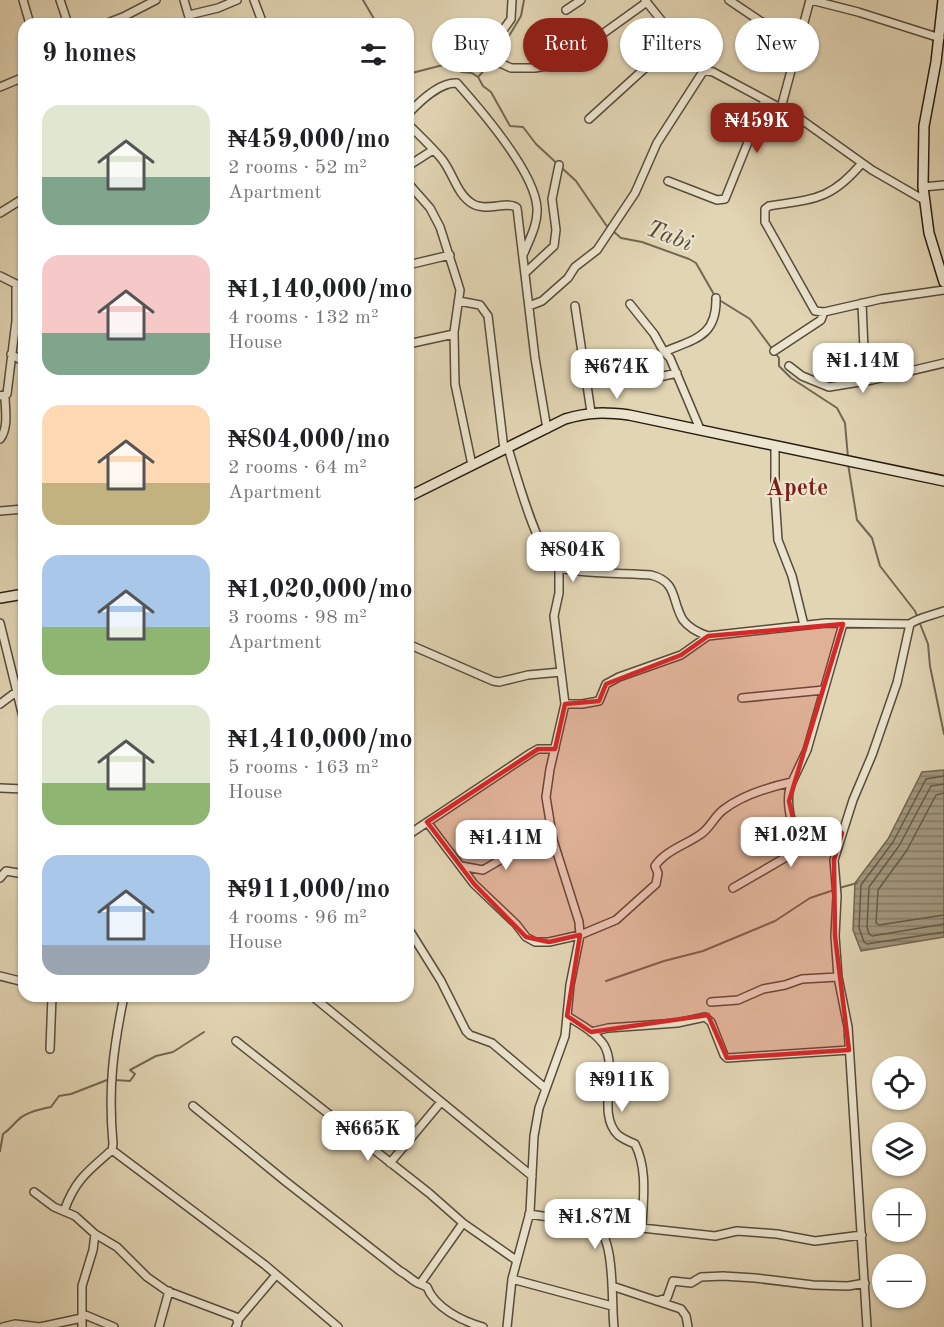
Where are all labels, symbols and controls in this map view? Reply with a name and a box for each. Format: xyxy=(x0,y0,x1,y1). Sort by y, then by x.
chip: Buy xyxy=(432,18,511,72)
chip: Rent xyxy=(523,18,608,72)
chip: Filters xyxy=(620,18,723,72)
chip: New xyxy=(735,18,819,72)
icon: filters xyxy=(357,38,390,71)
text: 9 homes xyxy=(42,41,136,67)
pin: ₦459K xyxy=(715,103,799,154)
text: ₦459K xyxy=(725,112,789,132)
text: ₦459,000/mo xyxy=(228,127,390,153)
icon: home xyxy=(90,129,162,201)
text: 2 rooms · 52 m² xyxy=(228,158,367,178)
text: Apartment xyxy=(228,183,322,203)
water label: Tabi xyxy=(643,217,695,257)
text: ₦1,140,000/mo xyxy=(228,277,413,303)
icon: home xyxy=(90,279,162,351)
text: 4 rooms · 132 m² xyxy=(228,308,378,328)
text: House xyxy=(228,333,282,353)
pin: ₦1.14M xyxy=(814,343,912,394)
pin: ₦674K xyxy=(575,349,659,400)
text: ₦1.14M xyxy=(827,352,899,372)
text: ₦674K xyxy=(585,358,649,378)
text: ₦804,000/mo xyxy=(228,427,390,453)
icon: home xyxy=(90,429,162,501)
text: 2 rooms · 64 m² xyxy=(228,458,367,478)
district label: Apete xyxy=(766,477,828,501)
text: Apartment xyxy=(228,483,322,503)
pin: ₦804K xyxy=(531,532,615,583)
text: ₦804K xyxy=(541,541,605,561)
text: ₦1,020,000/mo xyxy=(228,577,413,603)
icon: home xyxy=(90,579,162,651)
text: 3 rooms · 98 m² xyxy=(228,608,367,628)
text: Apartment xyxy=(228,633,322,653)
text: ₦1,410,000/mo xyxy=(228,727,413,753)
icon: home xyxy=(90,729,162,801)
text: 5 rooms · 163 m² xyxy=(228,758,378,778)
text: House xyxy=(228,783,282,803)
pin: ₦1.02M xyxy=(742,817,840,868)
pin: ₦1.41M xyxy=(457,820,555,871)
text: ₦1.02M xyxy=(755,826,827,846)
text: ₦1.41M xyxy=(470,829,542,849)
text: ₦911,000/mo xyxy=(228,877,390,903)
icon: home xyxy=(90,879,162,951)
text: 4 rooms · 96 m² xyxy=(228,908,367,928)
text: House xyxy=(228,933,282,953)
map controls xyxy=(872,1056,926,1308)
button: locate xyxy=(872,1056,926,1110)
pin: ₦911K xyxy=(580,1062,664,1113)
text: ₦911K xyxy=(590,1071,654,1091)
pin: ₦665K xyxy=(326,1111,410,1162)
text: ₦665K xyxy=(336,1120,400,1140)
button: layers xyxy=(872,1122,926,1176)
button: + xyxy=(872,1188,926,1242)
pin: ₦1.87M xyxy=(546,1199,644,1250)
text: ₦1.87M xyxy=(559,1208,631,1228)
button: − xyxy=(872,1254,926,1308)

